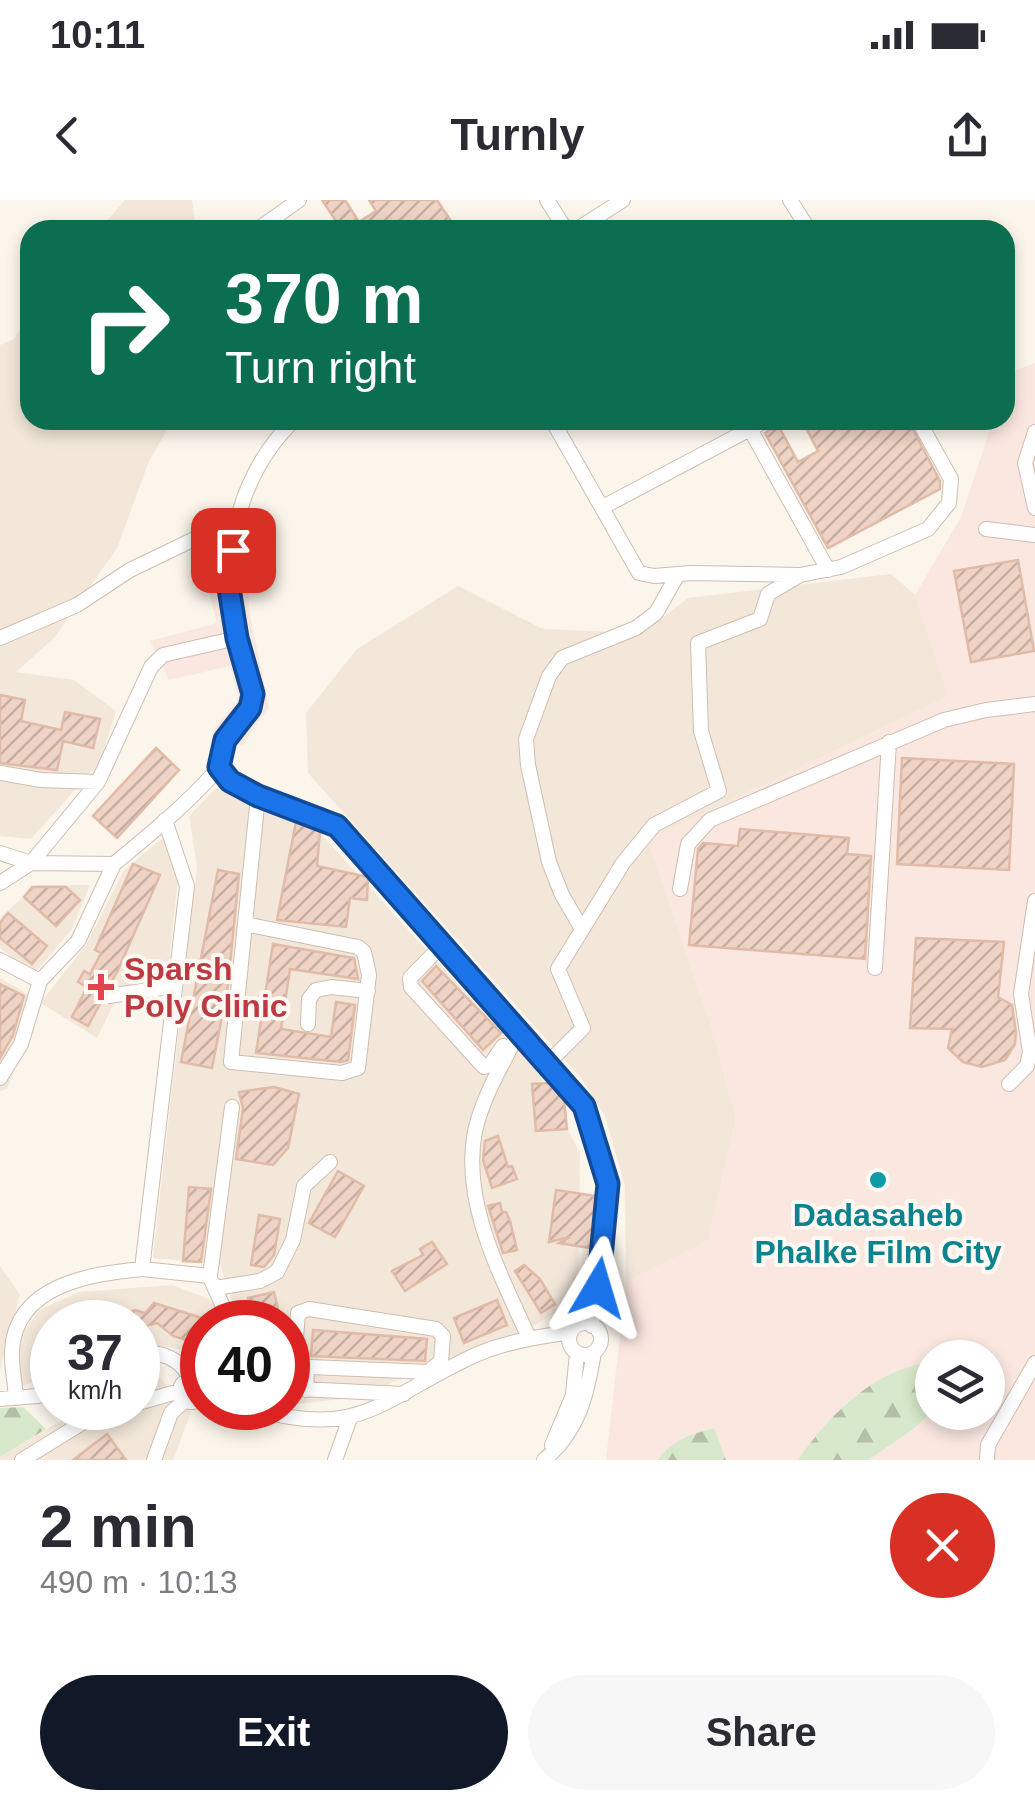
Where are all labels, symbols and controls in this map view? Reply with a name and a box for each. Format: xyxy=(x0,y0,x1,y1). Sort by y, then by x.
text: 10:11 xyxy=(50,14,145,56)
icon: back xyxy=(40,108,95,163)
icon: share xyxy=(940,108,995,163)
text: Turnly xyxy=(450,109,585,160)
icon: right xyxy=(60,260,190,390)
text: 370 m xyxy=(225,260,423,338)
text: Turn right xyxy=(225,342,416,393)
pin xyxy=(191,508,276,593)
icon: arrive xyxy=(206,523,261,578)
place label: Sparsh Poly Clinic xyxy=(124,951,288,1024)
marker: Sparsh Poly Clinic xyxy=(88,974,114,1000)
marker: Dadasaheb Phalke Film City xyxy=(867,1169,889,1191)
place label: Dadasaheb Phalke Film City xyxy=(754,1197,1002,1270)
position arrow xyxy=(546,1236,650,1340)
speed limit sign: 40 xyxy=(180,1300,310,1430)
text: 37 xyxy=(67,1325,123,1381)
map controls xyxy=(915,1340,1005,1430)
button: layers xyxy=(915,1340,1005,1430)
text: km/h xyxy=(68,1376,122,1404)
text: 2 min xyxy=(40,1493,197,1560)
button: close xyxy=(890,1493,995,1598)
text: 490 m · 10:13 xyxy=(40,1564,237,1600)
button: Exit xyxy=(40,1675,508,1790)
button: Share xyxy=(528,1675,995,1790)

